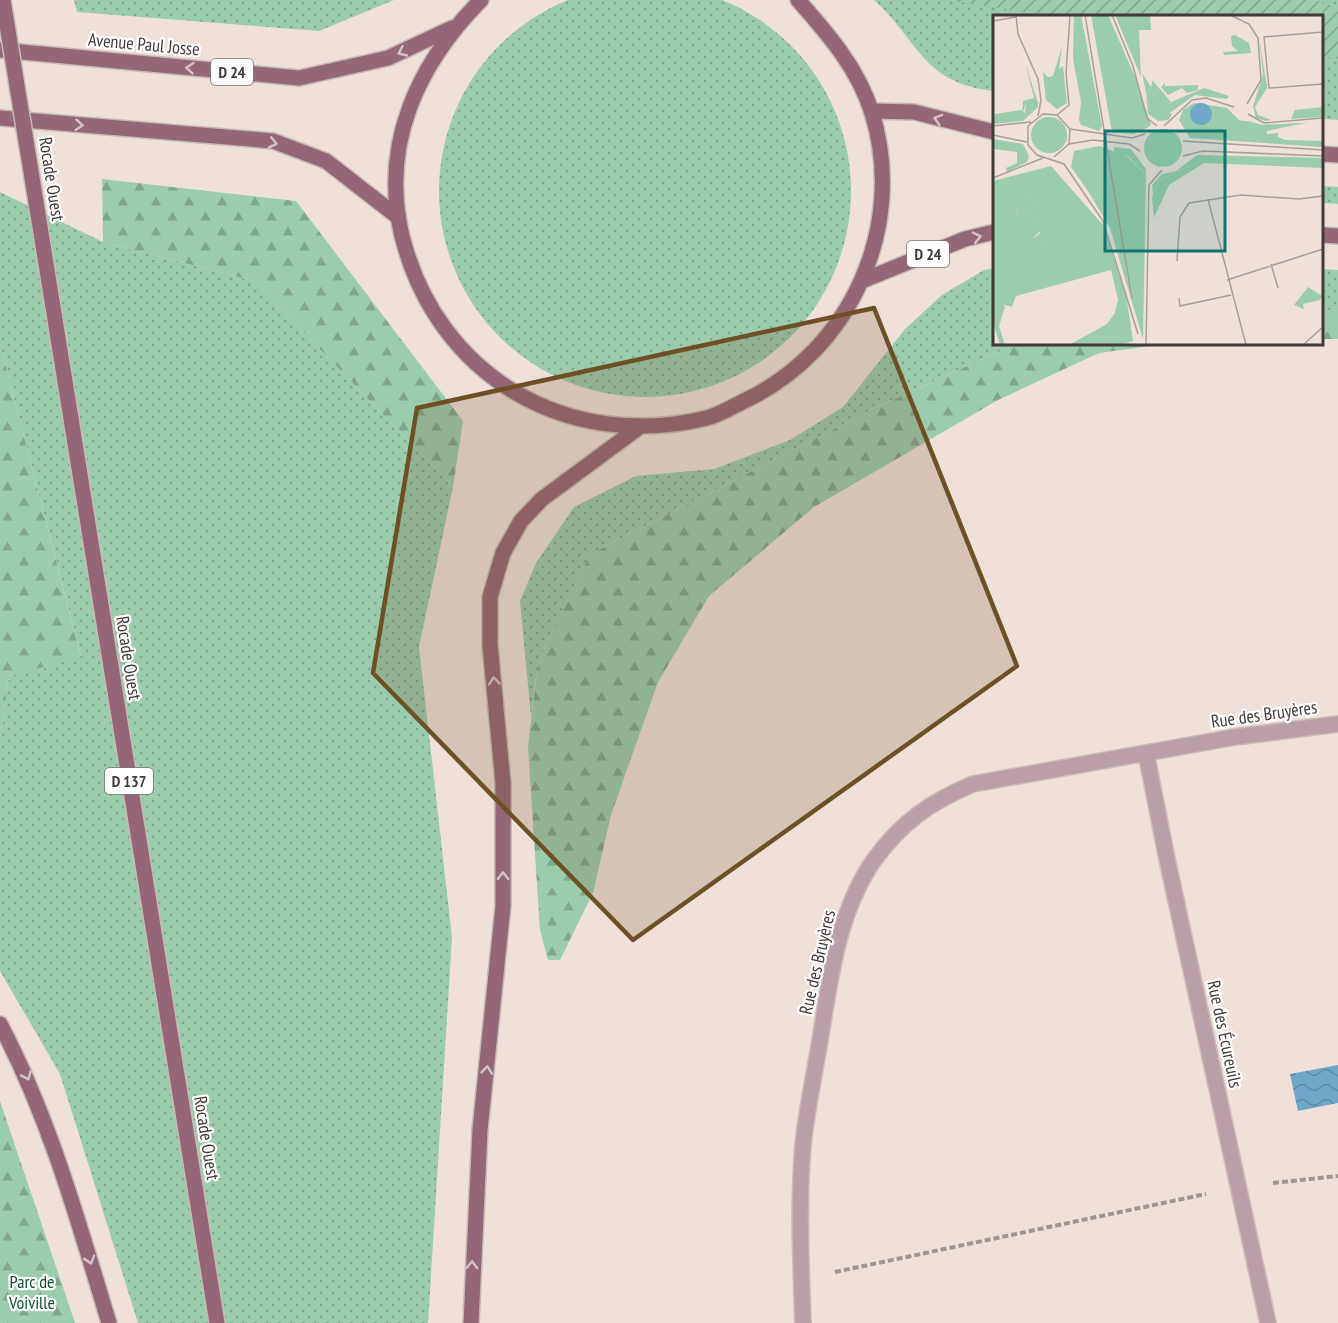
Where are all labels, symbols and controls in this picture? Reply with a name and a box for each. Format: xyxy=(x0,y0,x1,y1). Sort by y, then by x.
inset map xyxy=(993,15,1323,345)
street label: Avenue Paul Josse xyxy=(87,28,201,60)
one-way arrow xyxy=(397,45,408,56)
road number: D 24 xyxy=(211,59,253,85)
one-way arrow xyxy=(185,62,194,75)
one-way arrow xyxy=(933,114,944,126)
one-way arrow xyxy=(75,118,84,131)
street label: Rocade Ouest xyxy=(34,135,70,223)
one-way arrow xyxy=(268,135,278,148)
one-way arrow xyxy=(972,231,982,244)
road number: D 24 xyxy=(907,241,949,267)
street label: Rocade Ouest xyxy=(111,614,147,702)
one-way arrow xyxy=(488,677,501,686)
street label: Rue des Bruyères xyxy=(1210,695,1318,733)
road number: D 137 xyxy=(105,768,153,794)
one-way arrow xyxy=(497,871,509,880)
street label: Rue des Bruyères xyxy=(794,907,840,1017)
street label: Rue des Écureuils xyxy=(1202,978,1248,1090)
one-way arrow xyxy=(480,1066,493,1075)
one-way arrow xyxy=(19,1070,31,1081)
street label: Rocade Ouest xyxy=(189,1094,225,1182)
one-way arrow xyxy=(83,1254,96,1265)
one-way arrow xyxy=(466,1260,479,1269)
park label: Parc de Voiville xyxy=(8,1270,55,1314)

